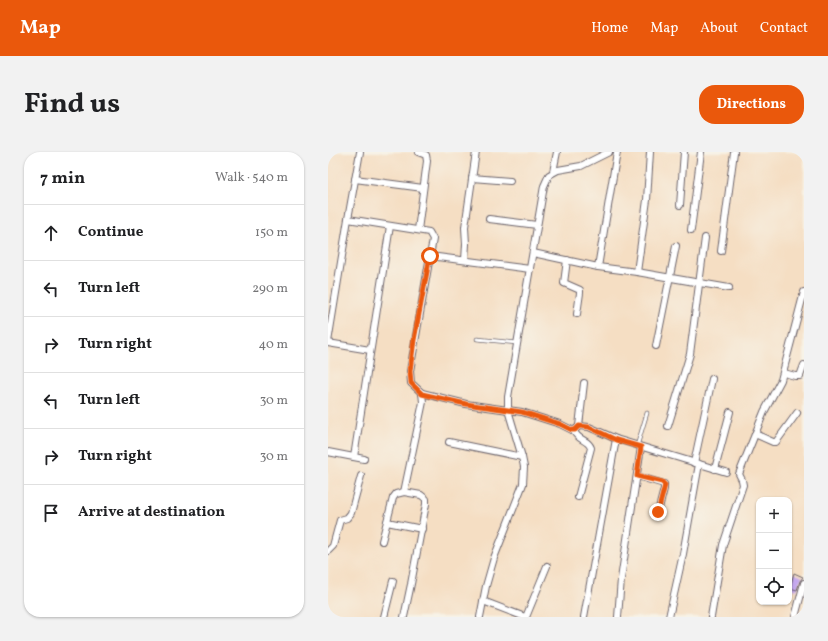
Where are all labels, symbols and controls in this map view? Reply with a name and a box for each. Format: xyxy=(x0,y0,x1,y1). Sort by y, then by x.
text: Map xyxy=(20,15,61,41)
text: Home xyxy=(591,19,628,38)
text: Map xyxy=(650,19,678,38)
text: About xyxy=(700,19,738,38)
text: Contact xyxy=(760,19,808,38)
text: Find us xyxy=(24,85,120,124)
button: Directions xyxy=(699,85,804,124)
text: 7 min xyxy=(40,167,85,190)
text: Walk · 540 m xyxy=(215,169,288,187)
icon: ahead xyxy=(40,222,62,244)
text: Continue xyxy=(78,222,143,243)
text: 150 m xyxy=(255,224,288,242)
route start xyxy=(421,247,439,265)
icon: left xyxy=(40,278,62,300)
text: Turn left xyxy=(78,278,140,299)
text: 290 m xyxy=(252,280,288,298)
icon: right xyxy=(40,334,62,356)
text: Turn right xyxy=(78,334,152,355)
text: 40 m xyxy=(259,336,288,354)
icon: left xyxy=(40,390,62,412)
text: Turn left xyxy=(78,390,140,411)
text: 30 m xyxy=(260,392,288,410)
icon: right xyxy=(40,446,62,468)
text: Turn right xyxy=(78,446,152,467)
text: 30 m xyxy=(260,448,288,466)
map controls xyxy=(756,497,792,605)
button: + xyxy=(756,497,792,533)
icon: arrive xyxy=(40,502,62,524)
text: Arrive at destination xyxy=(78,502,225,523)
route end xyxy=(649,503,667,521)
button: − xyxy=(756,533,792,569)
button: locate xyxy=(756,569,792,605)

